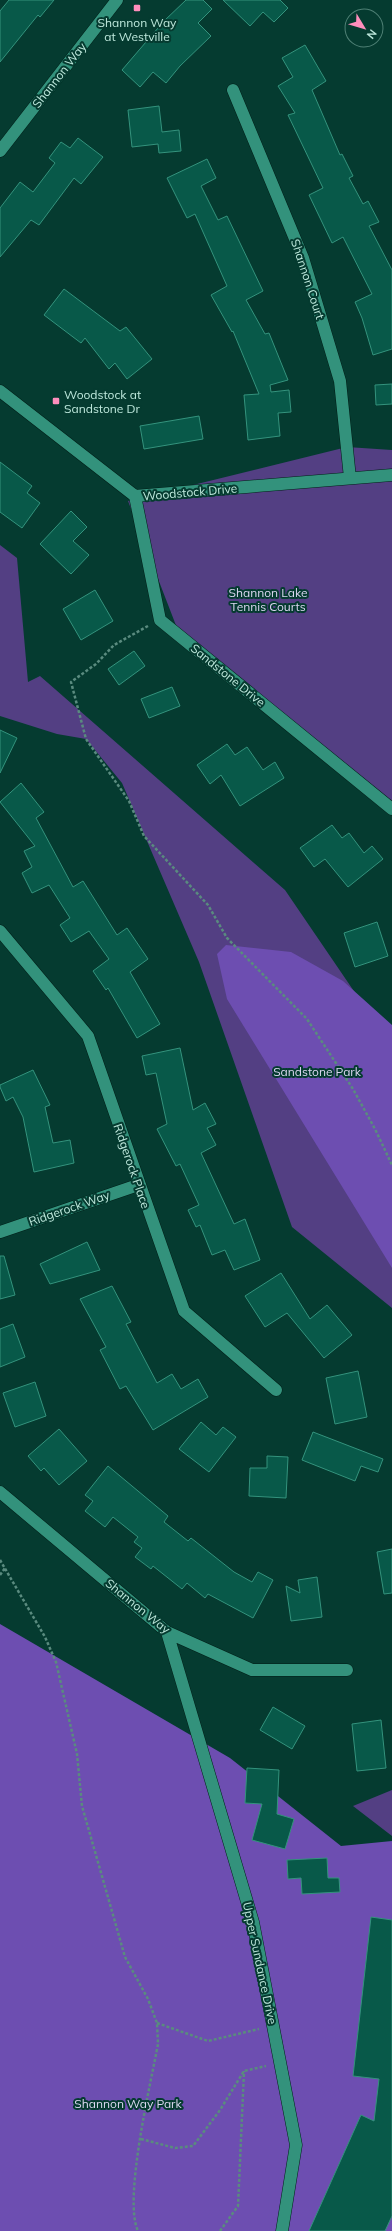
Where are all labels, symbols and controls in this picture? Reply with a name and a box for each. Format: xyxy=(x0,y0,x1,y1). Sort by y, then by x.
marker: Shannon Way at Westville xyxy=(132,3,142,13)
north arrow xyxy=(344,8,384,48)
place label: Shannon Way at Westville xyxy=(98,15,177,44)
text: N xyxy=(364,27,380,42)
street label: Shannon Way xyxy=(29,39,90,111)
street label: Shannon Court xyxy=(288,237,328,321)
place label: Woodstock at Sandstone Dr xyxy=(64,387,141,416)
marker: Woodstock at Sandstone Dr xyxy=(51,396,61,406)
street label: Woodstock Drive xyxy=(142,480,238,504)
park label: Shannon Lake Tennis Courts xyxy=(228,585,308,614)
street label: Sandstone Drive xyxy=(188,640,268,710)
park label: Sandstone Park xyxy=(273,1064,362,1079)
street label: Ridgerock Place xyxy=(110,1122,154,1210)
street label: Ridgerock Way xyxy=(27,1187,112,1229)
street label: Shannon Way xyxy=(103,1575,174,1637)
street label: Upper Sundance Drive xyxy=(240,1901,280,2025)
park label: Shannon Way Park xyxy=(74,2096,182,2111)

